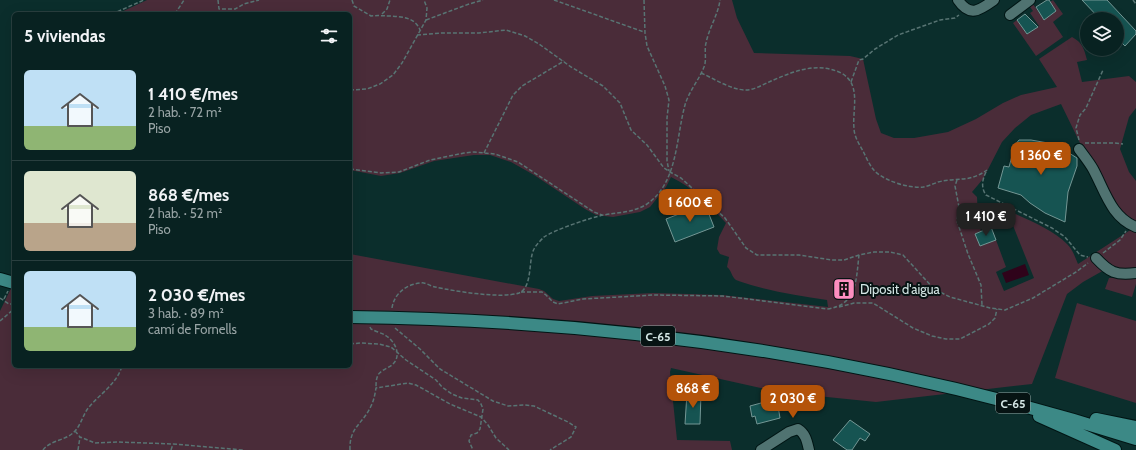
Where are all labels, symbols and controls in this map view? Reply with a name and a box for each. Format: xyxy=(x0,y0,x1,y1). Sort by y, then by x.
map controls xyxy=(1080,12,1124,56)
button: layers xyxy=(1080,12,1124,56)
icon: filters xyxy=(318,25,340,47)
text: 5 viviendas xyxy=(24,26,105,46)
text: 1 410 €/mes xyxy=(148,84,238,104)
icon: home xyxy=(56,86,104,134)
text: 2 hab. · 72 m² xyxy=(148,104,222,120)
text: Piso xyxy=(148,120,171,136)
pin: 1 360 € xyxy=(1004,142,1078,176)
text: 1 360 € xyxy=(1020,147,1062,163)
text: 868 €/mes xyxy=(148,185,229,205)
icon: home xyxy=(56,187,104,235)
pin: 1 600 € xyxy=(653,189,727,223)
text: 1 600 € xyxy=(668,194,712,210)
pin: 1 410 € xyxy=(949,203,1023,237)
text: 2 hab. · 52 m² xyxy=(148,205,222,221)
text: 1 410 € xyxy=(966,208,1006,224)
text: Piso xyxy=(148,221,171,237)
building icon: Diposit d'aigua xyxy=(831,276,857,302)
place label: Diposit d'aigua xyxy=(860,281,941,297)
text: 2 030 €/mes xyxy=(148,285,245,305)
icon: home xyxy=(56,287,104,335)
text: 3 hab. · 89 m² xyxy=(148,305,224,321)
text: camí de Fornells xyxy=(148,321,237,337)
road number: C-65 xyxy=(641,326,675,346)
pin: 868 € xyxy=(665,375,721,409)
text: 868 € xyxy=(676,380,710,396)
pin: 2 030 € xyxy=(756,385,830,419)
text: 2 030 € xyxy=(770,390,816,406)
road number: C-65 xyxy=(996,393,1030,413)

